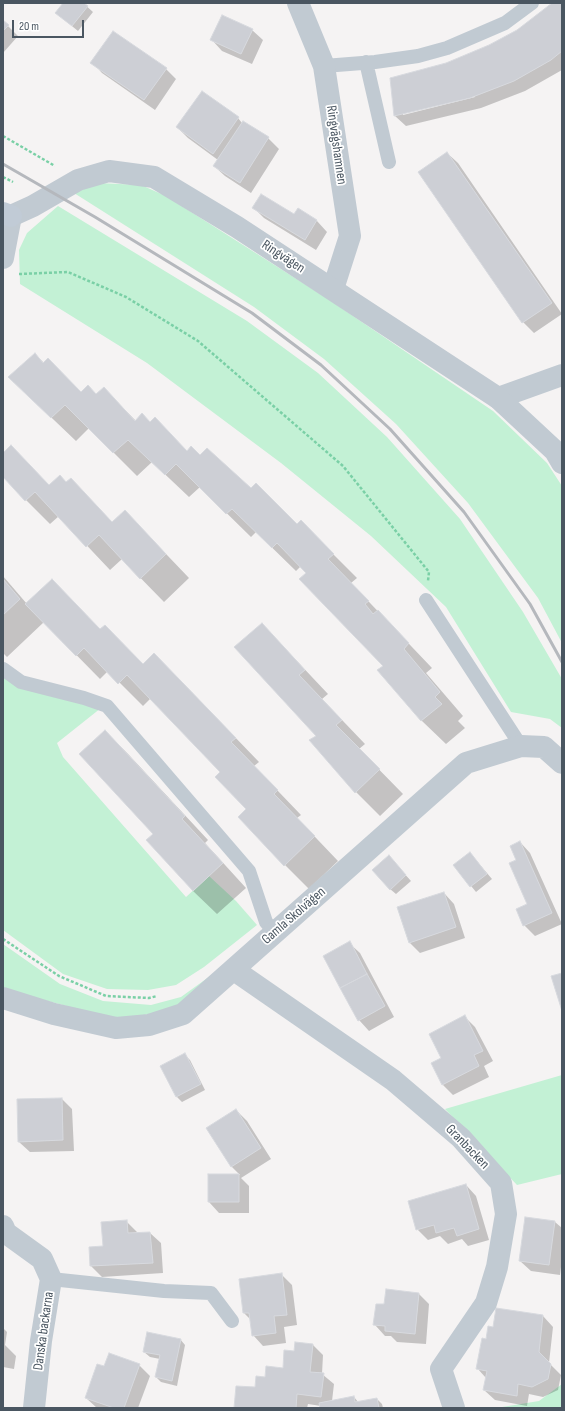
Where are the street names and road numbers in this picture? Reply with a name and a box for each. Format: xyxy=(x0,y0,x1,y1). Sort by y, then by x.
street label: Ringvägshamnen xyxy=(322,104,350,186)
street label: Ringvägen xyxy=(258,237,308,277)
street label: Gamla Skolvägen xyxy=(259,884,329,948)
street label: Granbacken xyxy=(442,1121,492,1173)
street label: Danska backarna xyxy=(30,1291,58,1371)

